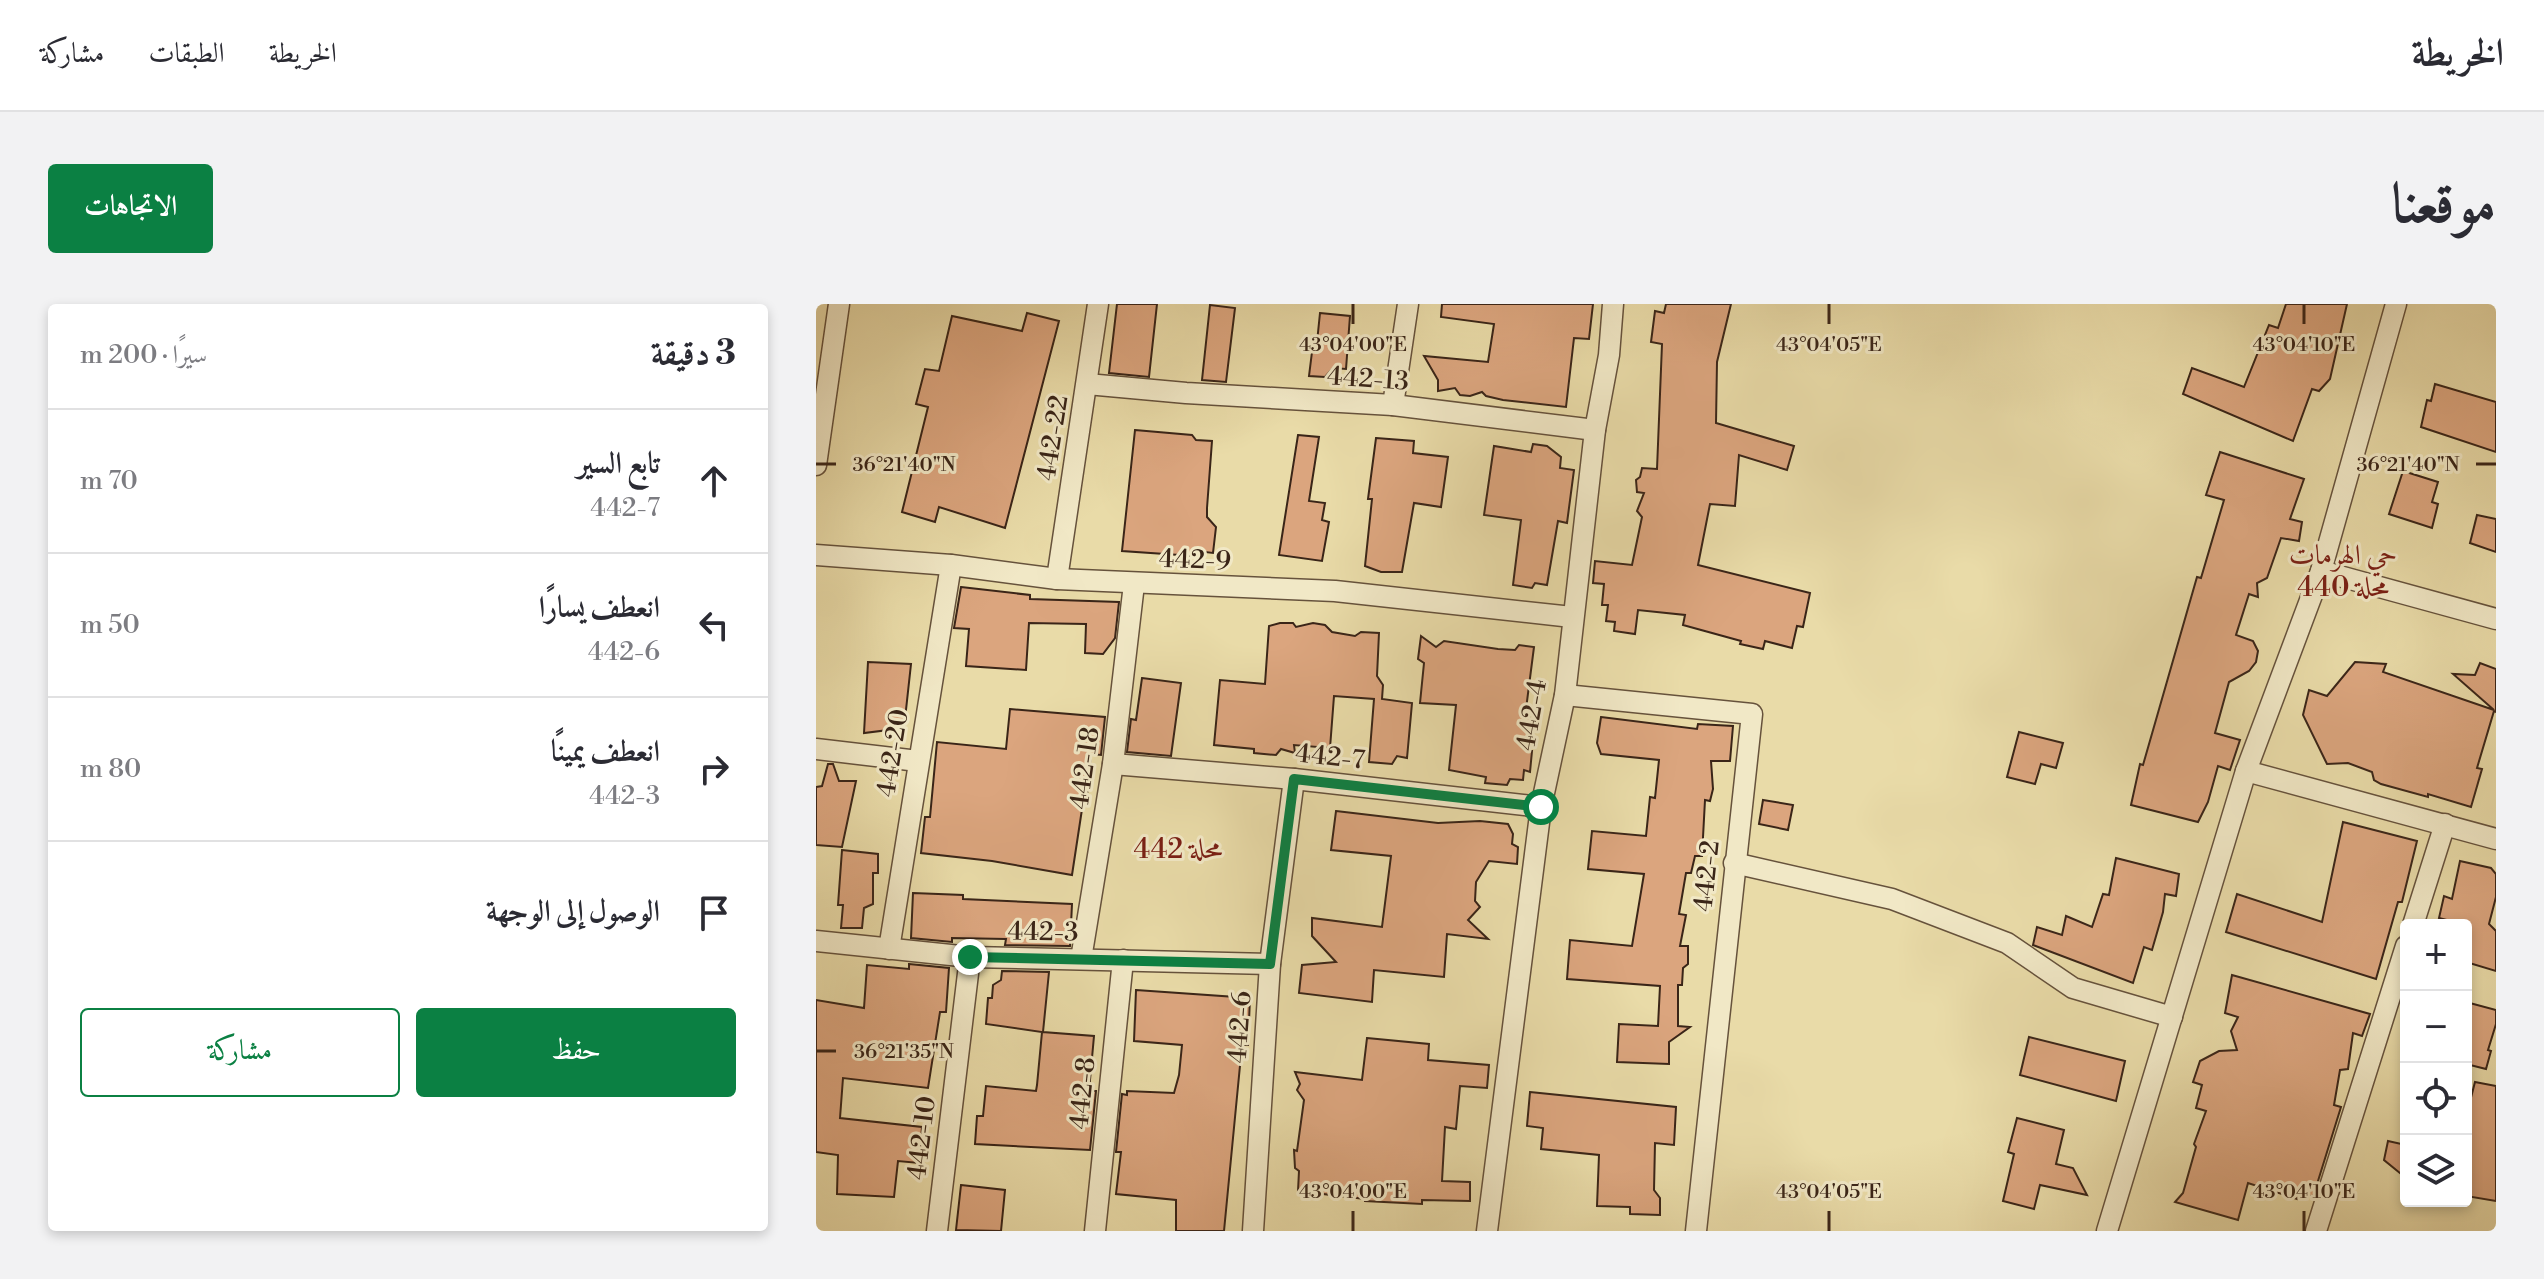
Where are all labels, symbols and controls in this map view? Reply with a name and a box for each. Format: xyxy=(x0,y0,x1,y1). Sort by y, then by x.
text: الخريطة xyxy=(2412,30,2504,77)
text: مشاركة xyxy=(40,36,104,71)
text: الطبقات xyxy=(148,36,225,71)
text: الخريطة xyxy=(269,36,337,71)
button: الاتجاهات xyxy=(48,164,213,253)
text: موقعنا xyxy=(2391,170,2496,240)
text: 3 دقيقة xyxy=(651,333,736,375)
text: 43°04'00"E xyxy=(1299,333,1407,358)
text: 43°04'05"E xyxy=(1776,333,1882,358)
text: 43°04'10"E xyxy=(2253,333,2355,358)
text: سيرًا · 200 m xyxy=(80,339,207,371)
street label: 442-13 xyxy=(1326,360,1410,398)
street label: 442-22 xyxy=(1030,393,1076,483)
text: تابع السير xyxy=(577,445,660,483)
text: 36°21'40"N xyxy=(852,453,956,478)
text: 36°21'40"N xyxy=(2356,453,2460,478)
icon: ahead xyxy=(692,459,736,503)
text: 70 m xyxy=(80,465,138,497)
text: 442-7 xyxy=(590,492,660,524)
district label: حي الهرمات محلة 440 xyxy=(2289,538,2397,605)
street label: 442-9 xyxy=(1158,543,1232,577)
text: انعطف يسارًا xyxy=(539,589,660,627)
icon: left xyxy=(692,603,736,647)
text: 50 m xyxy=(80,609,140,641)
text: 442-6 xyxy=(588,636,660,668)
street label: 442-4 xyxy=(1510,677,1554,753)
street label: 442-20 xyxy=(870,707,916,799)
street label: 442-18 xyxy=(1063,725,1107,811)
text: انعطف يمينًا xyxy=(551,733,660,771)
street label: 442-7 xyxy=(1294,737,1366,777)
icon: right xyxy=(692,747,736,791)
text: 80 m xyxy=(80,753,141,785)
text: 442-3 xyxy=(589,780,660,812)
route start xyxy=(1523,789,1559,825)
district label: محلة 442 xyxy=(1133,832,1223,867)
street label: 442-2 xyxy=(1687,839,1727,913)
icon: arrive xyxy=(692,891,736,935)
text: الوصول إلى الوجهة xyxy=(486,893,660,931)
street label: 442-3 xyxy=(1007,915,1079,949)
map controls xyxy=(2400,919,2472,1207)
button: + xyxy=(2400,919,2472,991)
route end xyxy=(952,939,988,975)
street label: 442-6 xyxy=(1222,990,1258,1064)
button: − xyxy=(2400,991,2472,1063)
button: مشاركة xyxy=(80,1008,400,1097)
button: حفظ xyxy=(416,1008,736,1097)
text: 36°21'35"N xyxy=(854,1040,954,1065)
street label: 442-8 xyxy=(1063,1055,1103,1131)
button: locate xyxy=(2400,1063,2472,1135)
street label: 442-10 xyxy=(901,1094,943,1182)
button: layers xyxy=(2400,1135,2472,1207)
text: 43°04'00"E xyxy=(1299,1180,1407,1205)
text: 43°04'05"E xyxy=(1776,1180,1882,1205)
text: 43°04'10"E xyxy=(2253,1180,2355,1205)

